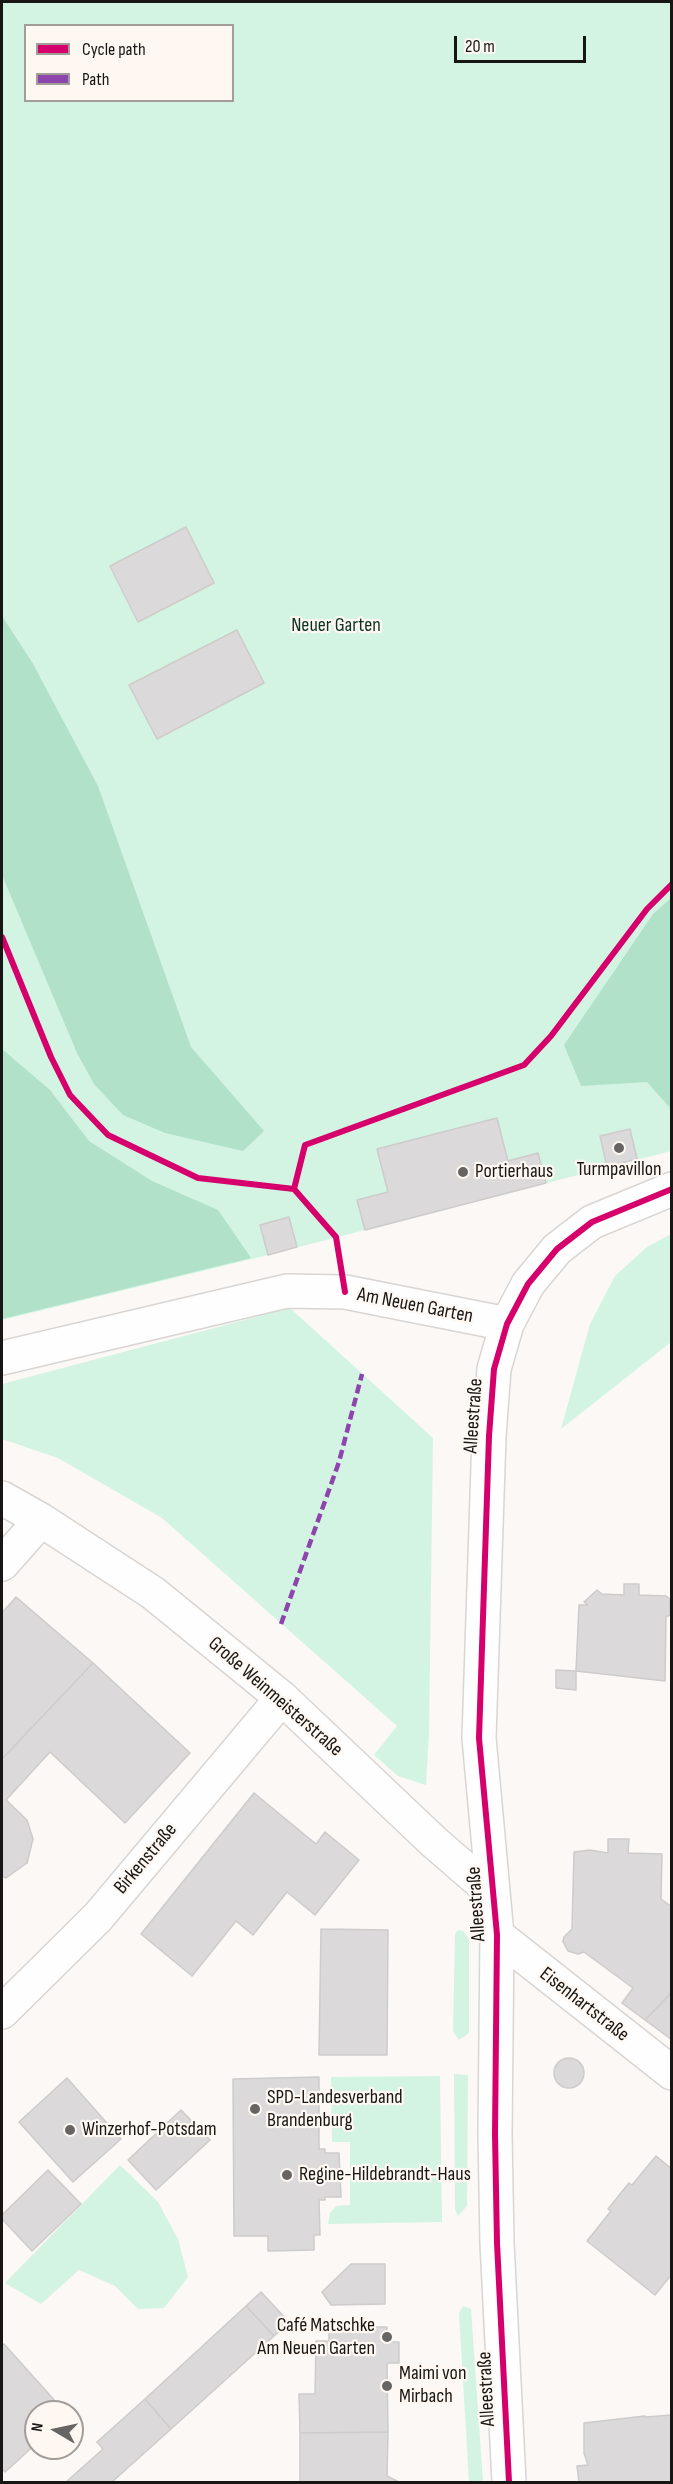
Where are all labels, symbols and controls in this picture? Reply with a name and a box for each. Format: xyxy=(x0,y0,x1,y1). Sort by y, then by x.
legend xyxy=(24,24,234,102)
scale bar xyxy=(457,24,589,62)
text: 20 m xyxy=(465,36,495,57)
text: Cycle path xyxy=(82,39,146,60)
text: Path xyxy=(82,69,110,90)
park label: Neuer Garten xyxy=(291,614,381,638)
marker: Turmpavillon xyxy=(612,1141,626,1155)
place label: Turmpavillon xyxy=(576,1158,662,1182)
place label: Portierhaus xyxy=(475,1160,553,1184)
marker: Portierhaus xyxy=(456,1165,470,1179)
street label: Am Neuen Garten xyxy=(355,1283,475,1329)
street label: Alleestraße xyxy=(459,1378,489,1454)
street label: Große Weinmeisterstraße xyxy=(203,1632,347,1762)
street label: Birkenstraße xyxy=(109,1819,183,1899)
street label: Alleestraße xyxy=(462,1866,492,1942)
street label: Eisenhartstraße xyxy=(535,1963,633,2047)
place label: SPD-Landesverband Brandenburg xyxy=(267,2086,403,2133)
marker: SPD-Landesverband Brandenburg xyxy=(248,2102,262,2116)
place label: Winzerhof-Potsdam xyxy=(82,2118,216,2142)
marker: Winzerhof-Potsdam xyxy=(63,2123,77,2137)
place label: Regine-Hildebrandt-Haus xyxy=(299,2163,471,2187)
marker: Regine-Hildebrandt-Haus xyxy=(280,2168,294,2182)
place label: Café Matschke Am Neuen Garten xyxy=(258,2314,375,2361)
marker: Café Matschke Am Neuen Garten xyxy=(380,2330,394,2344)
street label: Alleestraße xyxy=(473,2351,501,2427)
place label: Maimi von Mirbach xyxy=(399,2362,466,2409)
marker: Maimi von Mirbach xyxy=(380,2379,394,2393)
north arrow xyxy=(24,2400,84,2460)
text: N xyxy=(28,2422,48,2433)

